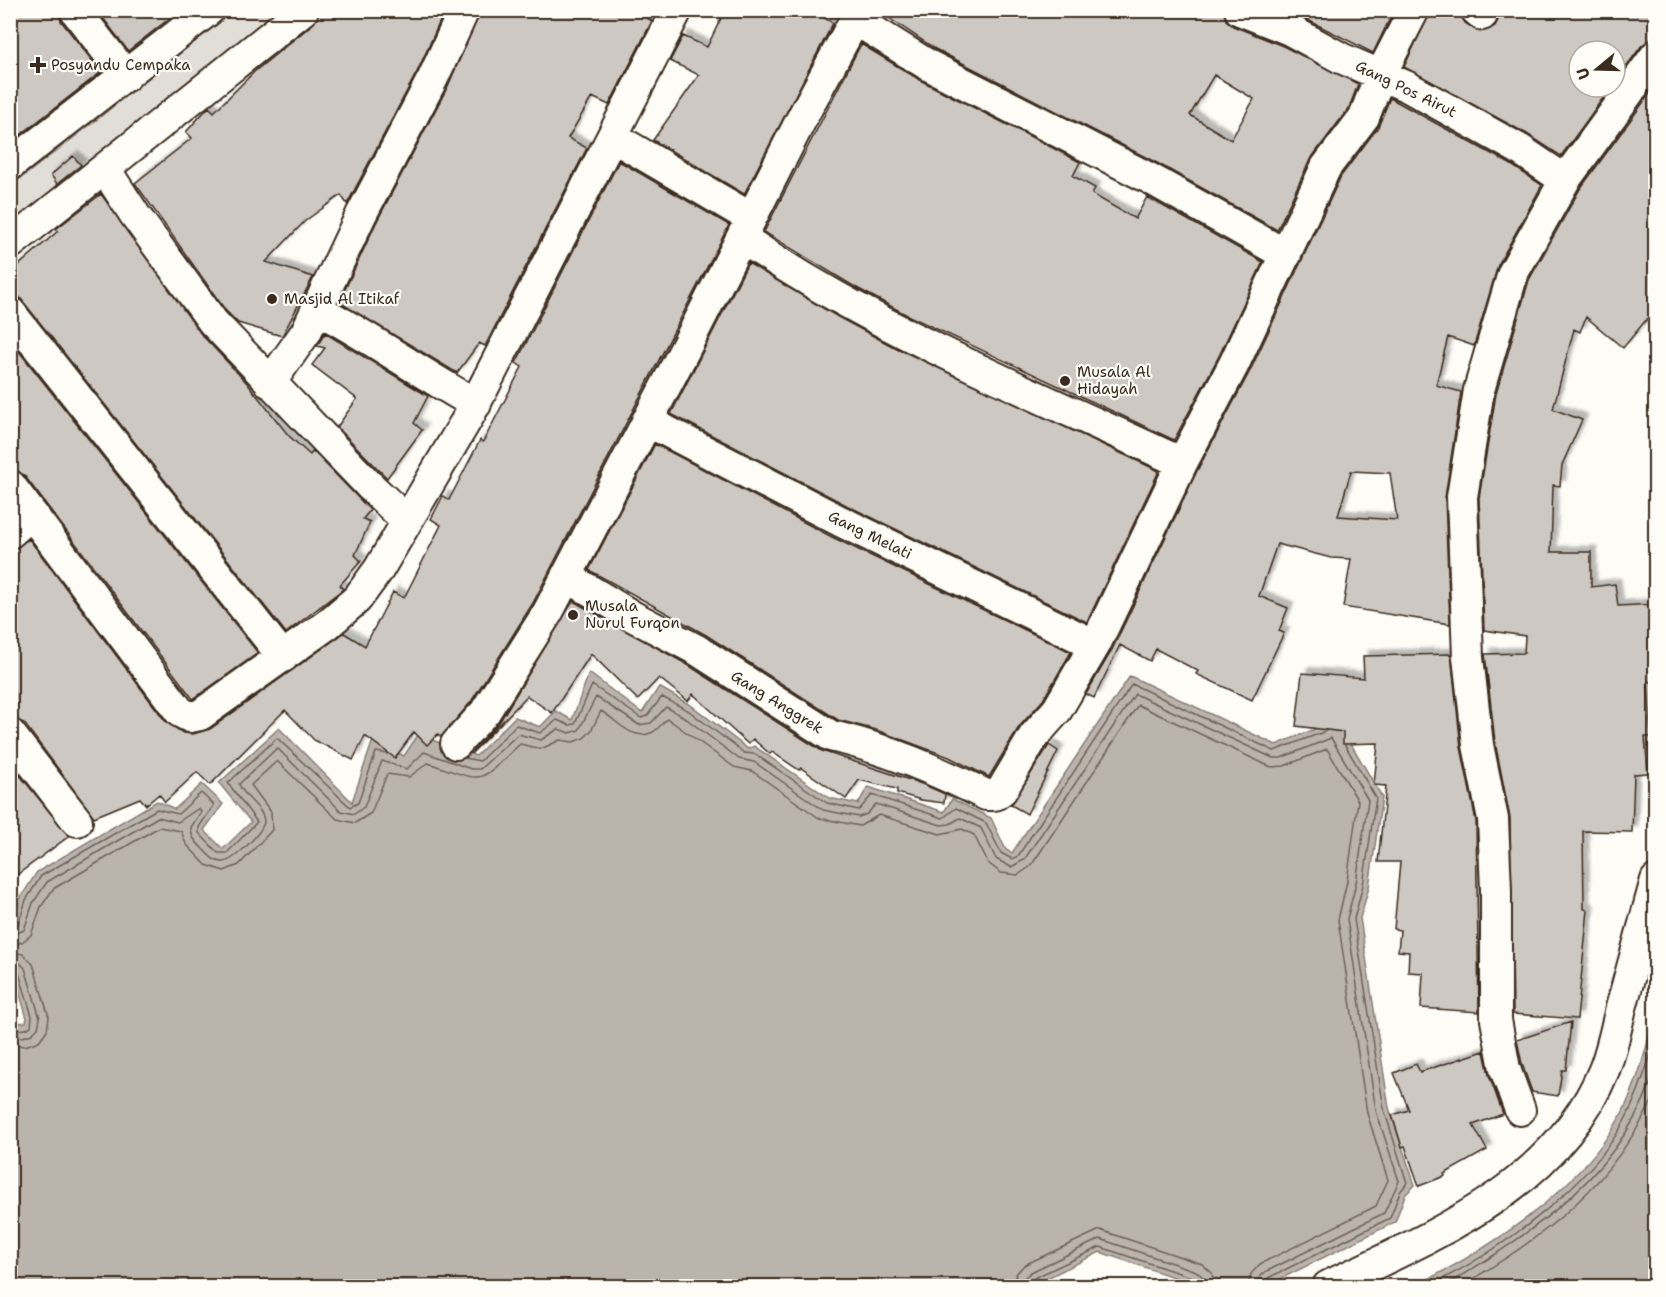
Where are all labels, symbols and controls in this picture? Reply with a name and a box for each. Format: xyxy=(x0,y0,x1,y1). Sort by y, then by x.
north arrow xyxy=(1567,39,1627,99)
place label: Posyandu Cempaka xyxy=(51,55,191,75)
marker: Posyandu Cempaka xyxy=(29,56,47,74)
street label: Gang Pos Airut xyxy=(1352,56,1460,122)
text: U xyxy=(1572,65,1595,82)
place label: Masjid Al Itikaf xyxy=(284,289,400,309)
marker: Masjid Al Itikaf xyxy=(265,292,279,306)
place label: Musala Al Hidayah xyxy=(1077,362,1151,399)
marker: Musala Al Hidayah xyxy=(1058,374,1072,388)
street label: Gang Melati xyxy=(825,506,915,564)
place label: Musala Nurul Furqon xyxy=(585,596,680,633)
marker: Musala Nurul Furqon xyxy=(566,608,580,622)
street label: Gang Anggrek xyxy=(727,666,827,738)

